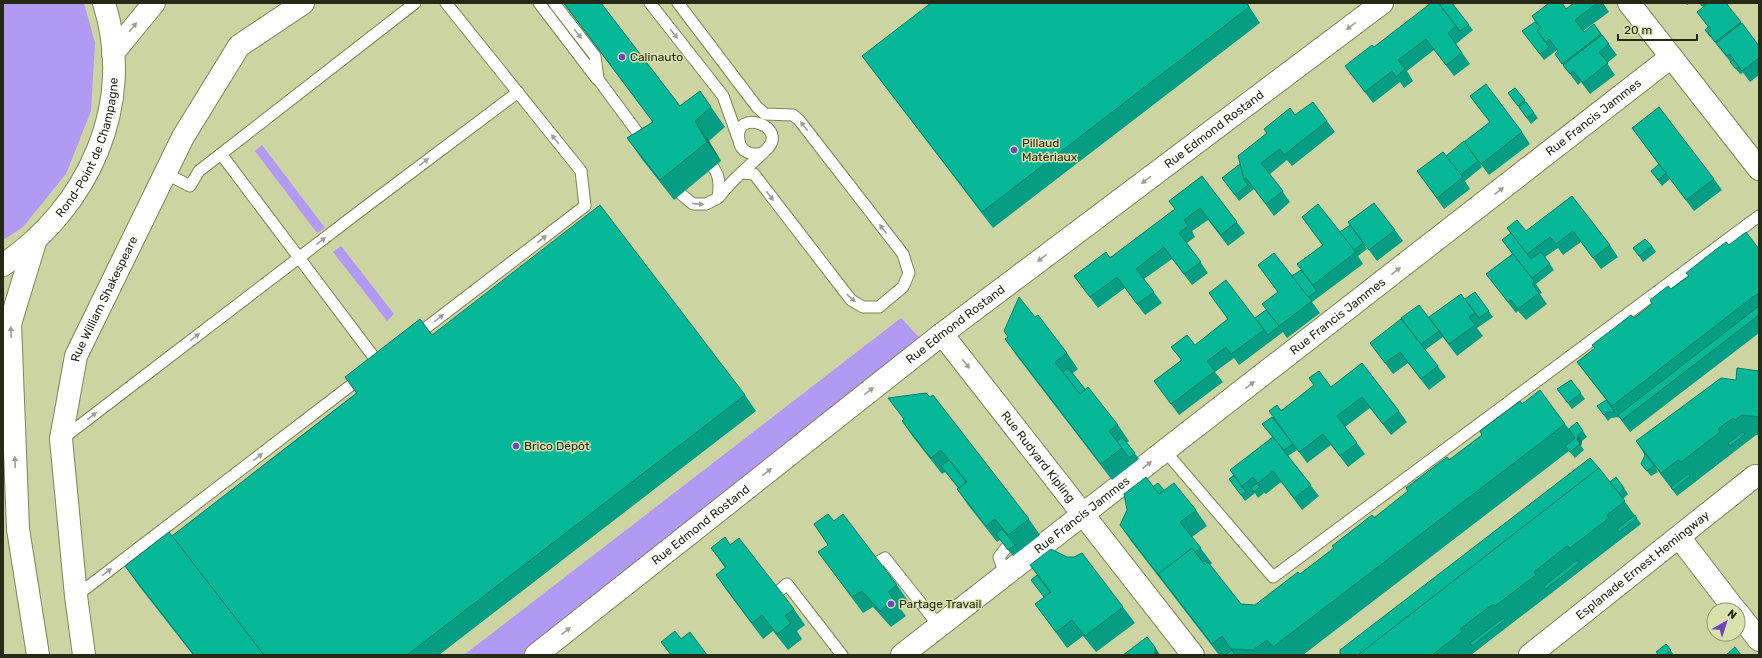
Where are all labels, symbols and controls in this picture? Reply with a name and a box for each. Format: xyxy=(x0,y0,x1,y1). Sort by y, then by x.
scale bar xyxy=(1618,16,1697,42)
one-way arrow xyxy=(128,22,137,33)
one-way arrow xyxy=(1345,22,1356,31)
text: 20 m xyxy=(1624,23,1652,37)
one-way arrow xyxy=(573,28,582,39)
one-way arrow xyxy=(669,28,678,39)
place label: Calinauto xyxy=(630,50,683,64)
marker: Calinauto xyxy=(617,52,627,62)
street label: Rue Francis Jammes xyxy=(1543,76,1644,159)
street label: Rond-Point de Champagne xyxy=(53,77,121,220)
street label: Rue Edmond Rostand xyxy=(1162,87,1266,171)
one-way arrow xyxy=(799,120,808,131)
one-way arrow xyxy=(551,134,560,145)
place label: Pillaud Matériaux xyxy=(1022,136,1078,164)
marker: Pillaud Matériaux xyxy=(1009,145,1019,155)
one-way arrow xyxy=(419,158,430,166)
one-way arrow xyxy=(1141,176,1151,184)
one-way arrow xyxy=(1493,187,1504,195)
one-way arrow xyxy=(766,191,774,202)
one-way arrow xyxy=(692,200,704,207)
one-way arrow xyxy=(879,223,888,234)
street label: Rue William Shakespeare xyxy=(68,234,141,363)
one-way arrow xyxy=(536,235,547,243)
one-way arrow xyxy=(315,236,326,245)
one-way arrow xyxy=(1037,254,1048,262)
one-way arrow xyxy=(1391,266,1402,275)
street label: Rue Francis Jammes xyxy=(1287,275,1388,358)
street label: Rue Edmond Rostand xyxy=(903,282,1008,367)
one-way arrow xyxy=(846,294,856,303)
one-way arrow xyxy=(433,314,444,322)
one-way arrow xyxy=(7,326,14,338)
one-way arrow xyxy=(190,332,201,341)
one-way arrow xyxy=(962,359,970,370)
one-way arrow xyxy=(1244,381,1255,389)
one-way arrow xyxy=(864,387,875,396)
street label: Rue Rudyard Kipling xyxy=(998,408,1078,505)
one-way arrow xyxy=(86,411,97,420)
place label: Brico Dépôt xyxy=(524,439,590,453)
marker: Brico Dépôt xyxy=(511,441,521,451)
one-way arrow xyxy=(252,452,263,461)
one-way arrow xyxy=(11,456,18,468)
one-way arrow xyxy=(1142,461,1152,469)
one-way arrow xyxy=(762,468,773,476)
street label: Rue Francis Jammes xyxy=(1032,474,1132,556)
street label: Rue Edmond Rostand xyxy=(649,482,752,568)
street label: Esplanade Ernest Hemingway xyxy=(1573,508,1712,623)
one-way arrow xyxy=(102,568,112,576)
place label: Partage Travail xyxy=(899,597,981,611)
marker: Partage Travail xyxy=(886,599,896,609)
north arrow xyxy=(1706,602,1746,642)
text: N xyxy=(1725,607,1739,622)
one-way arrow xyxy=(561,626,572,635)

